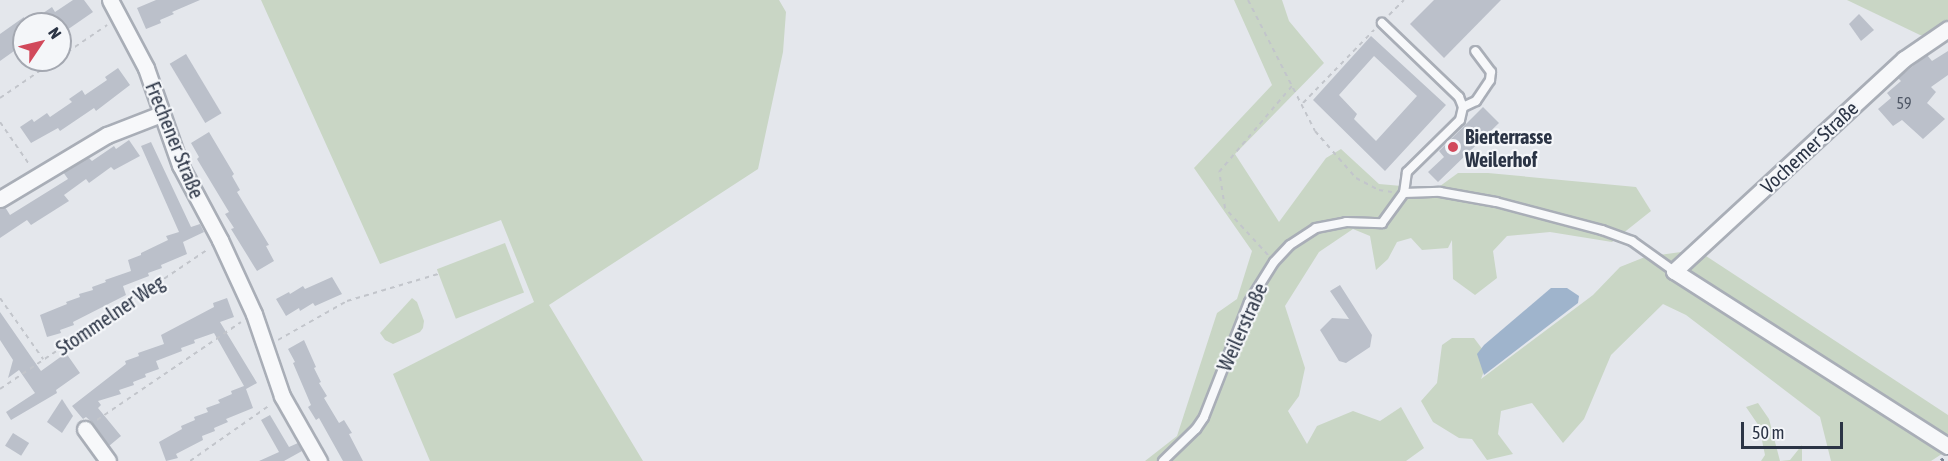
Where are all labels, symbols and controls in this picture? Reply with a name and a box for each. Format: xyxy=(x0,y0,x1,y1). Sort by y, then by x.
north arrow xyxy=(12,12,72,72)
text: N xyxy=(45,24,65,42)
street label: Frechener Straße xyxy=(141,78,209,202)
house number: 59 xyxy=(1896,93,1912,113)
street label: Vochemer Straße xyxy=(1755,96,1863,198)
place label: Bierterrasse Weilerhof xyxy=(1465,124,1552,171)
marker: Bierterrasse Weilerhof xyxy=(1446,140,1460,154)
street label: Stommelner Weg xyxy=(51,270,169,360)
street label: Weilerstraße xyxy=(1212,279,1272,375)
scale bar xyxy=(1744,410,1846,448)
text: 50 m xyxy=(1752,422,1784,443)

